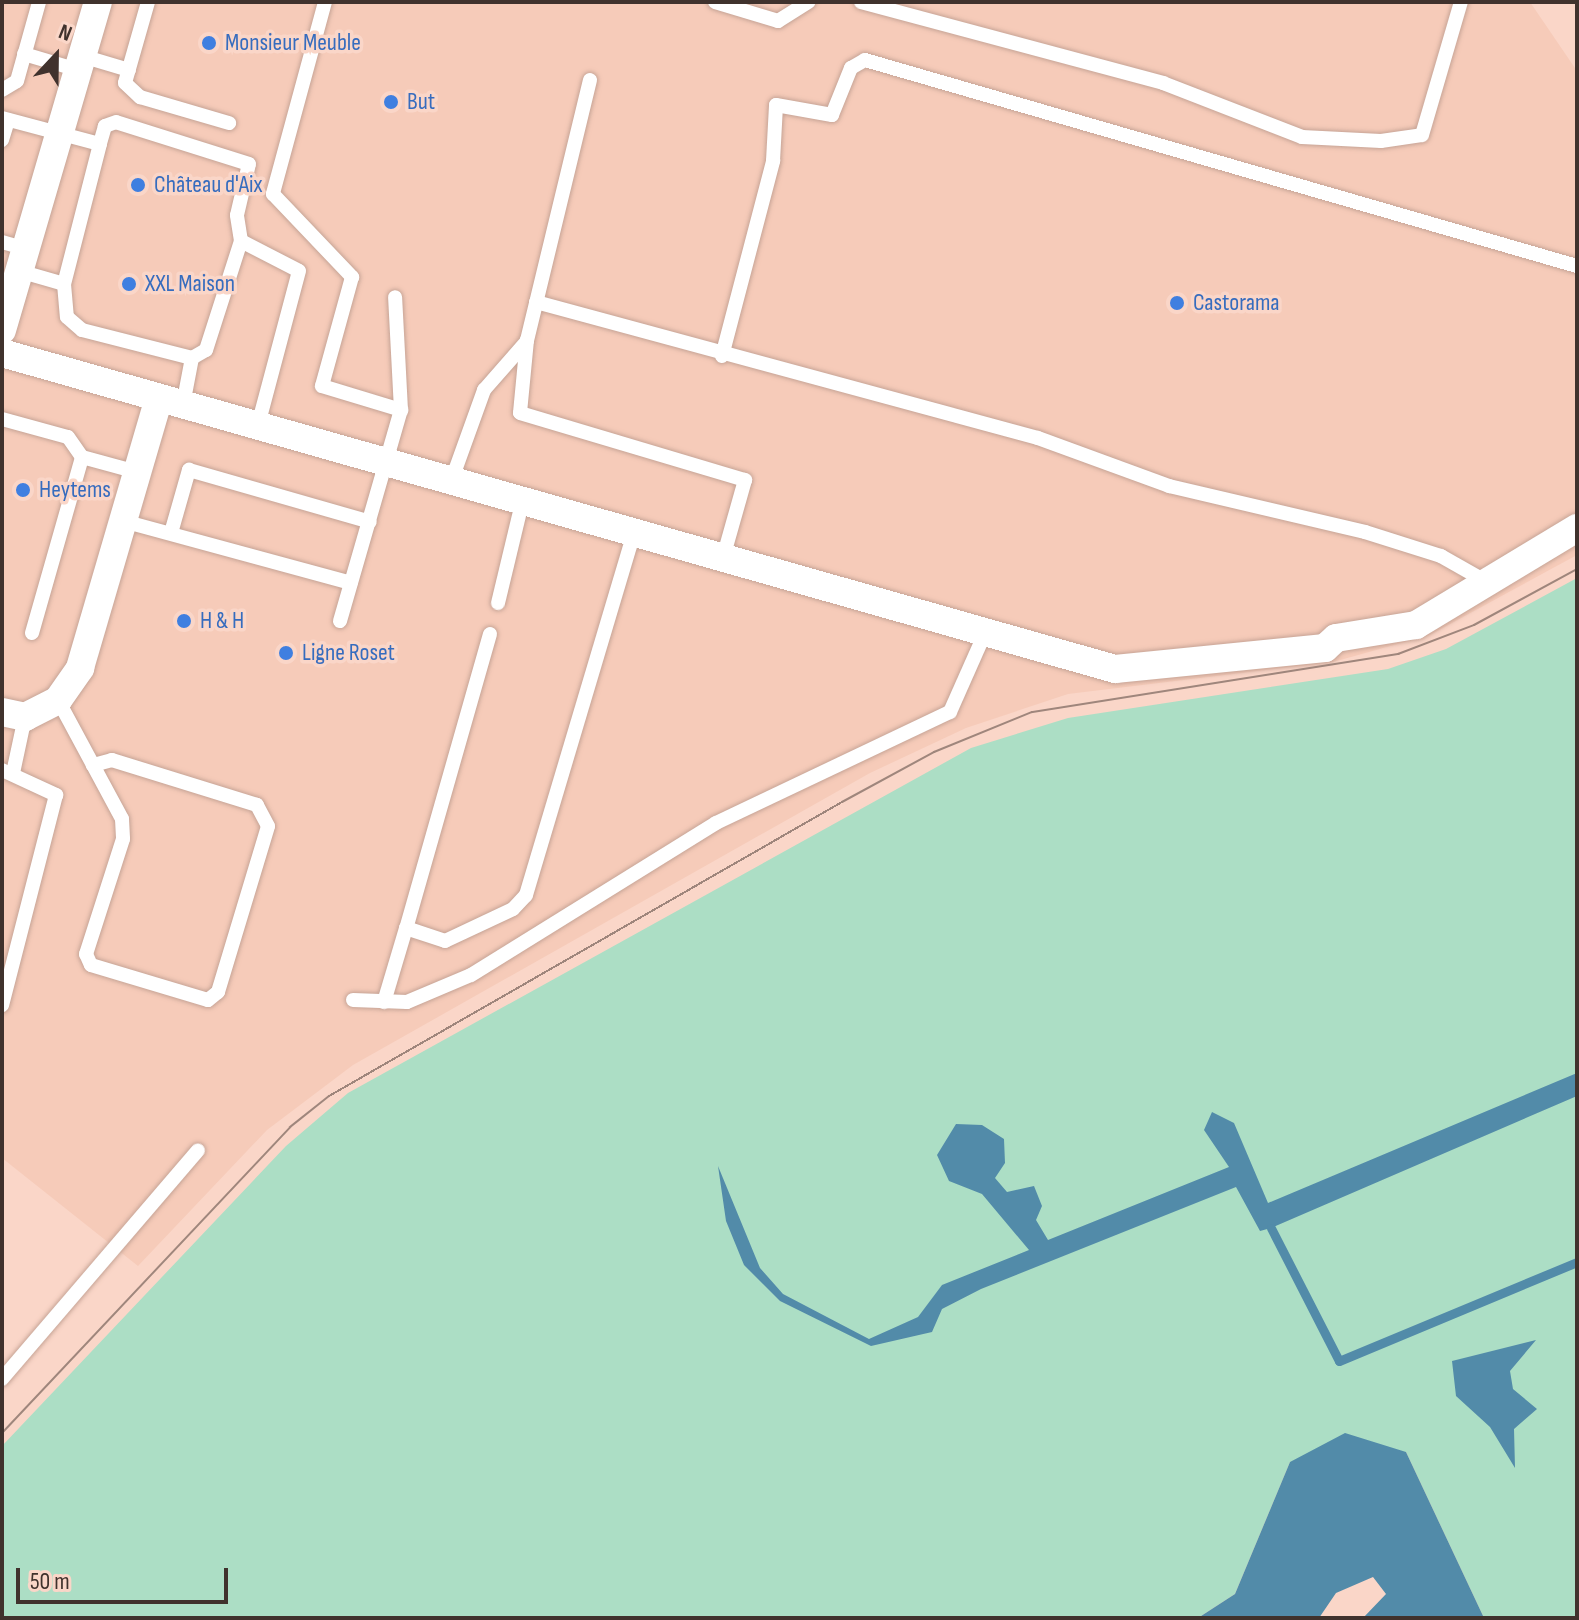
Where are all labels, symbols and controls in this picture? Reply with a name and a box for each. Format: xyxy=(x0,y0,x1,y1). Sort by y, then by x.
north arrow xyxy=(16,16,96,96)
text: N xyxy=(55,19,76,48)
place label: Monsieur Meuble xyxy=(225,29,361,57)
marker: Monsieur Meuble xyxy=(200,34,218,52)
place label: But xyxy=(407,88,435,116)
marker: But xyxy=(382,93,400,111)
place label: Château d'Aix xyxy=(154,171,263,199)
marker: Château d'Aix xyxy=(129,176,147,194)
place label: XXL Maison xyxy=(145,270,235,298)
marker: XXL Maison xyxy=(120,275,138,293)
place label: Castorama xyxy=(1193,289,1280,317)
marker: Castorama xyxy=(1168,294,1186,312)
place label: Heytems xyxy=(39,476,111,504)
marker: Heytems xyxy=(14,481,32,499)
place label: H & H xyxy=(200,607,244,635)
marker: H & H xyxy=(175,612,193,630)
place label: Ligne Roset xyxy=(302,639,395,667)
marker: Ligne Roset xyxy=(277,644,295,662)
scale bar xyxy=(20,1552,232,1602)
text: 50 m xyxy=(30,1567,70,1596)

